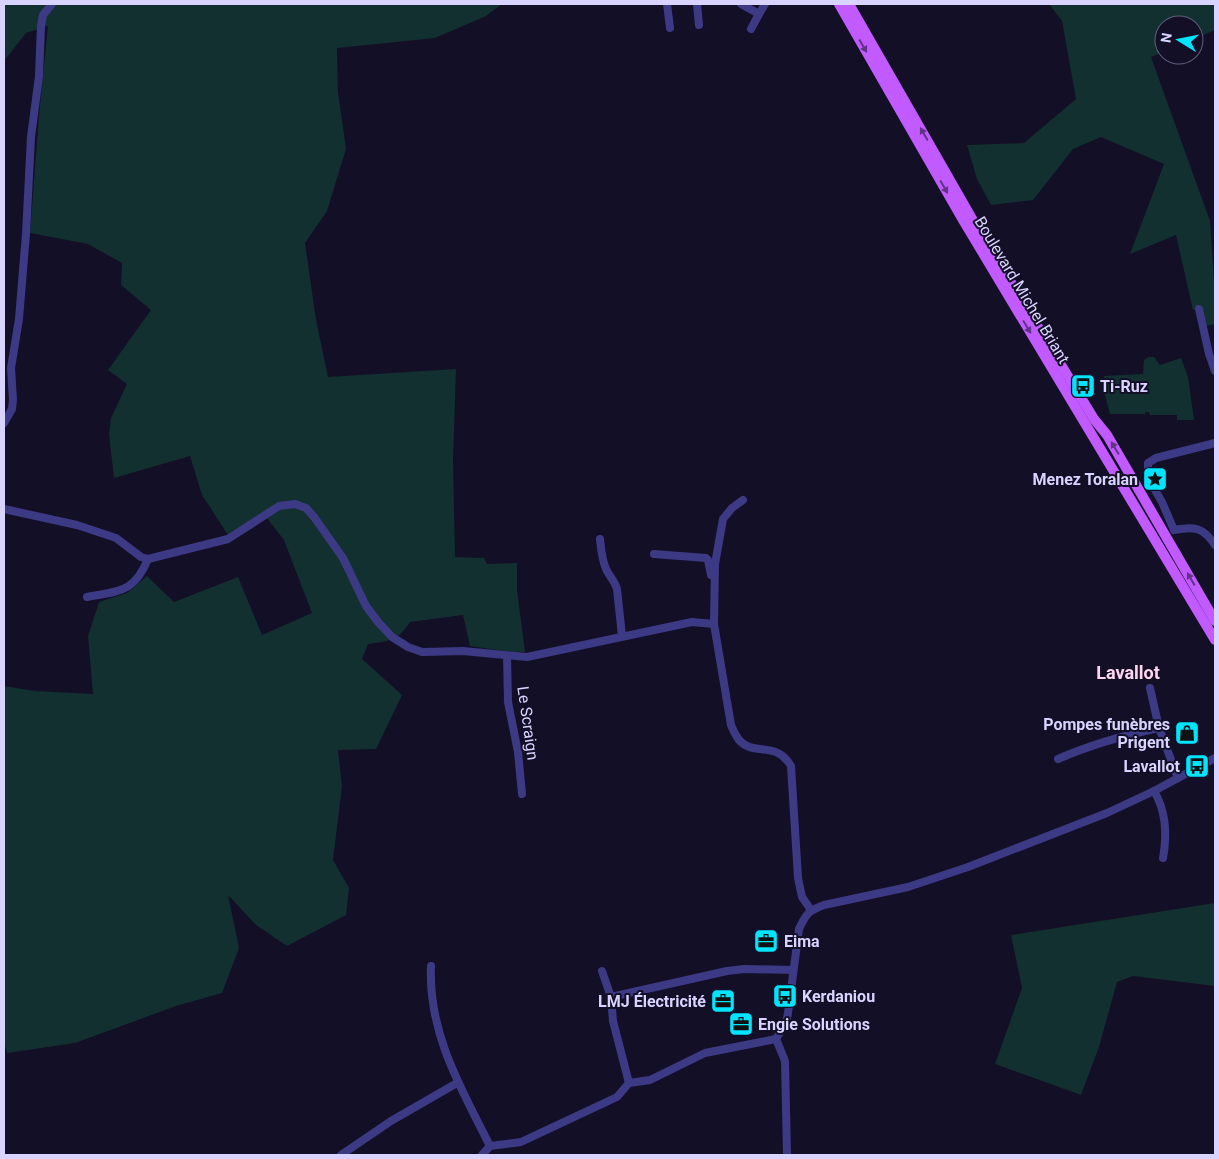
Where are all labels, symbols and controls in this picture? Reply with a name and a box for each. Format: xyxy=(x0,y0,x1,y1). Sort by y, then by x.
north arrow xyxy=(1154,15,1204,65)
text: N xyxy=(1157,31,1175,44)
one-way arrow xyxy=(859,39,867,53)
one-way arrow xyxy=(920,126,928,141)
one-way arrow xyxy=(939,181,948,194)
street label: Boulevard Michel Briant xyxy=(971,213,1073,367)
one-way arrow xyxy=(1022,320,1031,333)
bus stop icon: Ti-Ruz xyxy=(1070,373,1096,399)
place label: Ti-Ruz xyxy=(1100,377,1148,396)
one-way arrow xyxy=(1110,442,1119,455)
place icon: Menez Toralan xyxy=(1142,466,1168,492)
place label: Menez Toralan xyxy=(1033,470,1138,489)
one-way arrow xyxy=(1187,572,1195,587)
district label: Lavallot xyxy=(1096,662,1160,683)
street label: Le Scraign xyxy=(513,685,543,761)
place label: Pompes funèbres Prigent xyxy=(1043,715,1171,752)
shop icon: Pompes funèbres Prigent xyxy=(1174,720,1200,746)
bus stop icon: Lavallot xyxy=(1184,753,1210,779)
place label: Lavallot xyxy=(1123,757,1181,776)
office icon: Eima xyxy=(753,928,779,954)
place label: Eima xyxy=(784,932,820,951)
bus stop icon: Kerdaniou xyxy=(772,983,798,1009)
place label: Kerdaniou xyxy=(802,987,875,1006)
office icon: LMJ Électricité xyxy=(710,988,736,1014)
place label: LMJ Électricité xyxy=(598,992,706,1011)
office icon: Engie Solutions xyxy=(728,1011,754,1037)
place label: Engie Solutions xyxy=(758,1015,870,1034)

